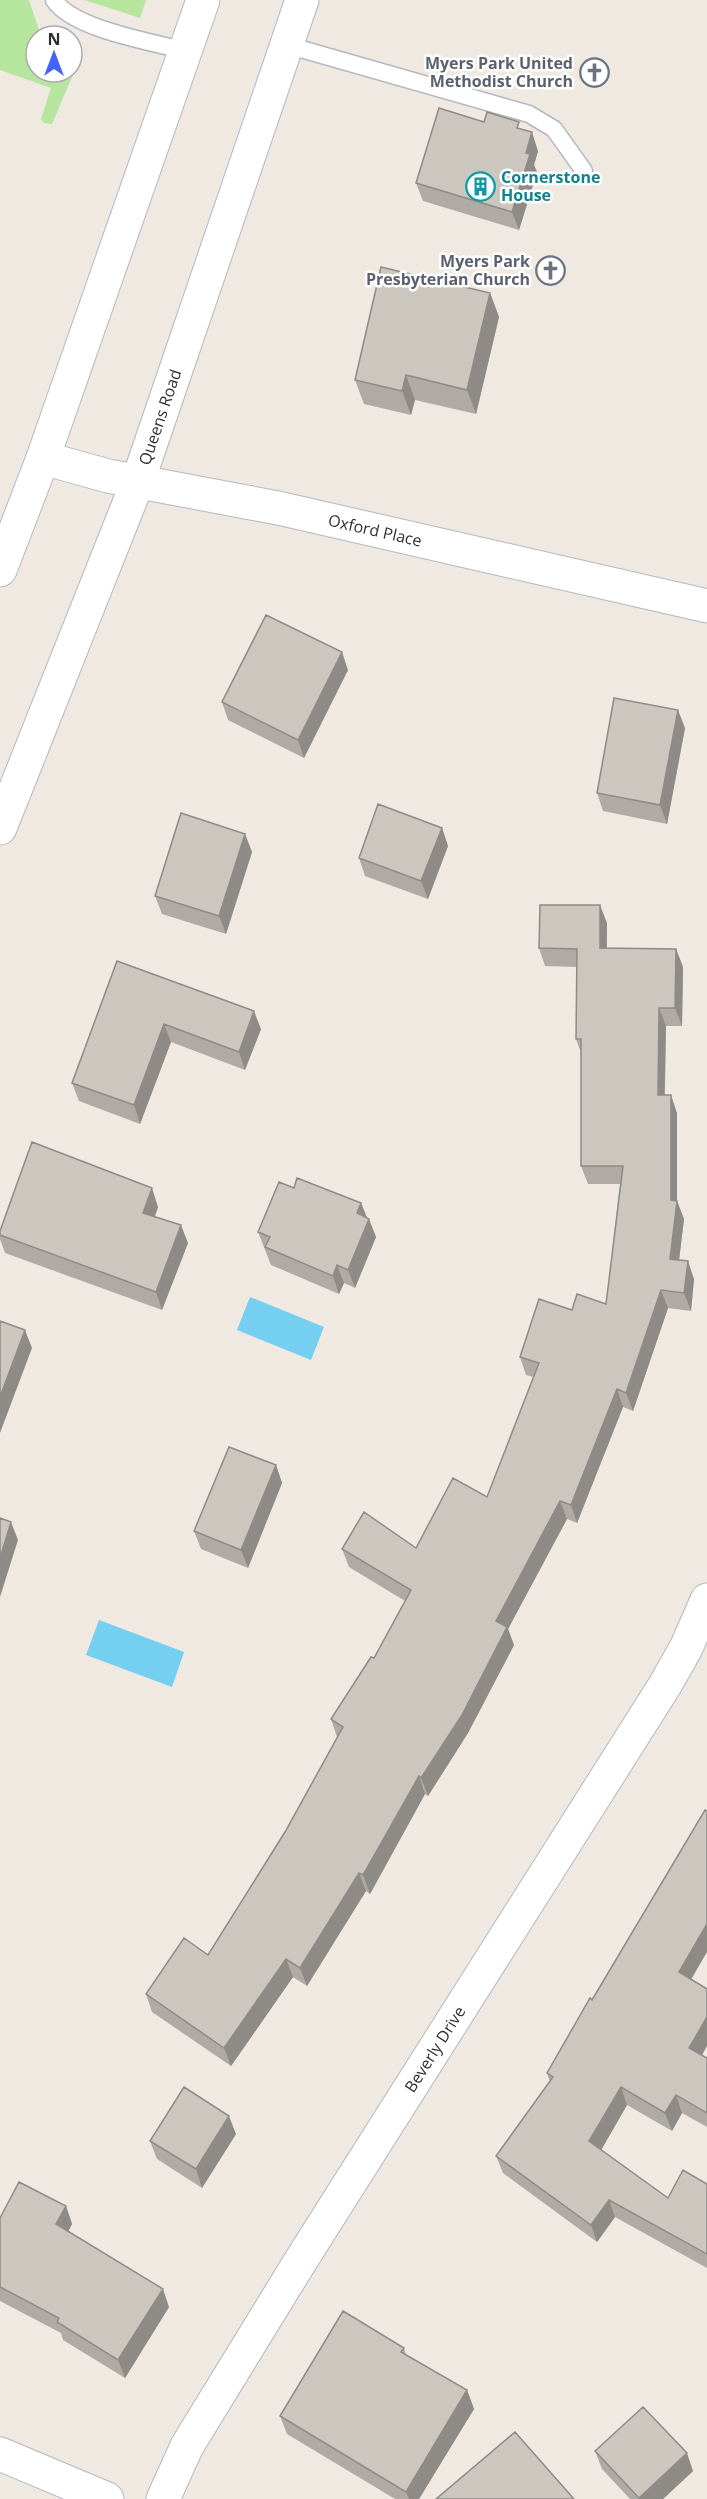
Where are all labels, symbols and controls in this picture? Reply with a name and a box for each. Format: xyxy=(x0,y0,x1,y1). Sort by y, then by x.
north arrow xyxy=(24,24,84,84)
text: N xyxy=(47,28,61,50)
place label: Myers Park United Methodist Church xyxy=(425,52,573,92)
church icon: Myers Park United Methodist Church xyxy=(578,56,610,88)
place label: Cornerstone House xyxy=(501,166,600,206)
building icon: Cornerstone House xyxy=(464,170,496,202)
place label: Myers Park Presbyterian Church xyxy=(366,250,530,290)
church icon: Myers Park Presbyterian Church xyxy=(535,254,567,286)
street label: Queens Road xyxy=(133,366,186,468)
street label: Oxford Place xyxy=(326,509,424,552)
street label: Beverly Drive xyxy=(399,2002,470,2096)

